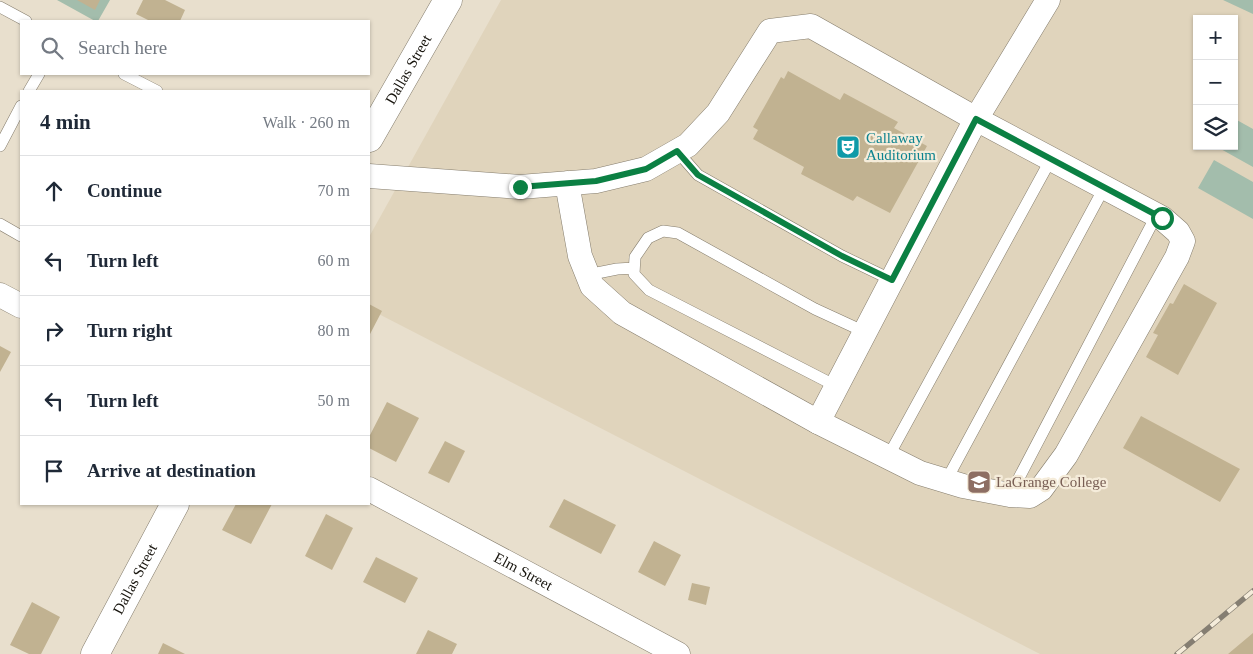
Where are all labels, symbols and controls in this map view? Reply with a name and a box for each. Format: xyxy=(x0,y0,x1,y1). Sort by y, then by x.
map controls xyxy=(1193,15,1238,150)
button: + xyxy=(1193,15,1238,60)
search box xyxy=(20,20,370,75)
street label: Dallas Street xyxy=(382,31,435,107)
icon: search xyxy=(38,34,66,62)
text: Search here xyxy=(78,37,167,58)
button: − xyxy=(1193,60,1238,105)
button: layers xyxy=(1193,105,1238,150)
text: 4 min xyxy=(40,110,91,134)
text: Walk · 260 m xyxy=(263,114,350,131)
place label: Callaway Auditorium xyxy=(866,130,936,163)
theatre icon: Callaway Auditorium xyxy=(835,134,861,160)
route end xyxy=(509,176,532,199)
icon: ahead xyxy=(40,177,68,205)
text: Continue xyxy=(87,180,162,201)
text: 70 m xyxy=(318,182,350,199)
route start xyxy=(1151,207,1174,230)
icon: left xyxy=(40,247,68,275)
text: Turn left xyxy=(87,250,159,271)
text: 60 m xyxy=(318,252,350,269)
icon: right xyxy=(40,317,68,345)
text: Turn right xyxy=(87,320,172,341)
text: 80 m xyxy=(318,322,350,339)
icon: left xyxy=(40,387,68,415)
text: Turn left xyxy=(87,390,159,411)
text: 50 m xyxy=(318,392,350,409)
icon: arrive xyxy=(40,457,68,485)
text: Arrive at destination xyxy=(87,460,256,481)
school or university icon: LaGrange College xyxy=(966,469,992,495)
place label: LaGrange College xyxy=(996,474,1107,490)
street label: Dallas Street xyxy=(110,540,161,617)
street label: Elm Street xyxy=(491,549,556,594)

